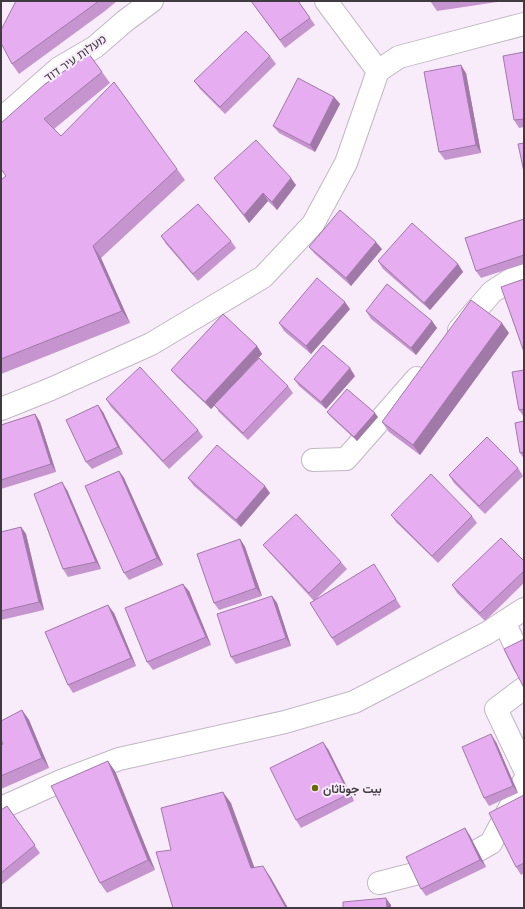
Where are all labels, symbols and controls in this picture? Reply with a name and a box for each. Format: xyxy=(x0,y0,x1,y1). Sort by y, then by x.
street label: מעלות עיר דוד xyxy=(41,31,109,85)
place label: بيت جوناثان xyxy=(323,781,382,797)
marker: بيت جوناثان xyxy=(310,783,320,793)

